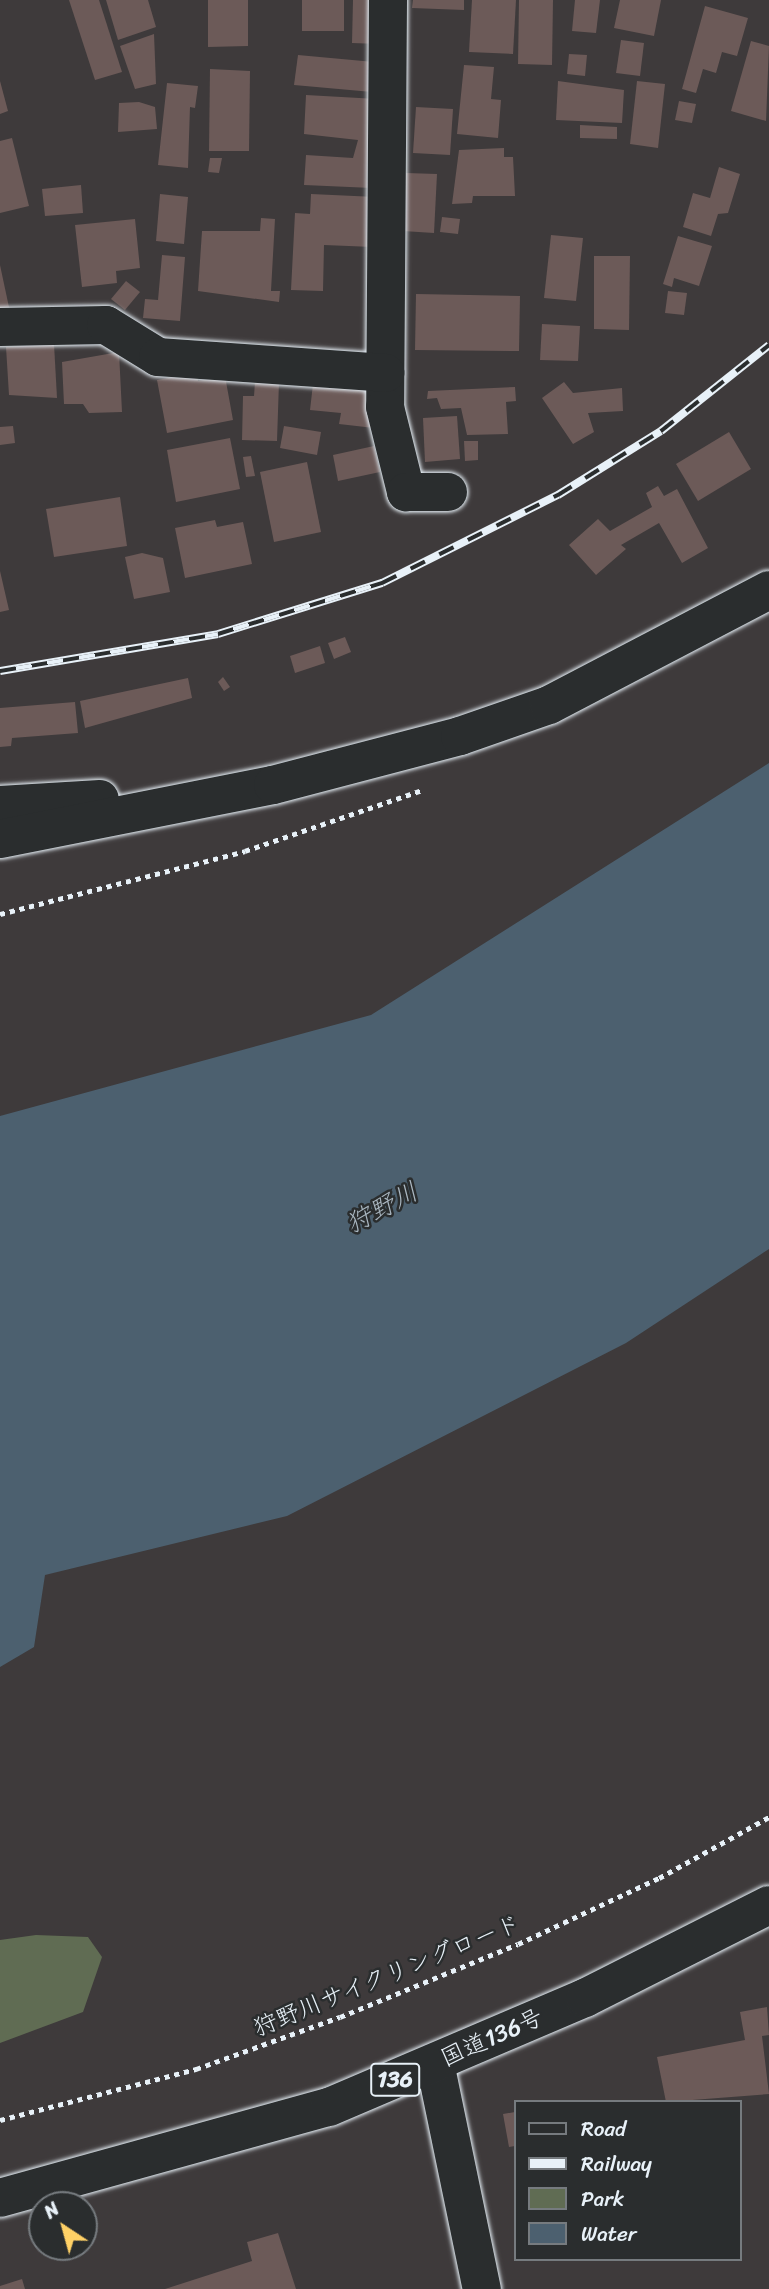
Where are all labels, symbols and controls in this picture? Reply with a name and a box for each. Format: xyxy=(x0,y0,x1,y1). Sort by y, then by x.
water label: 狩野川 xyxy=(340,1176,424,1240)
street label: 狩野川サイクリングロード xyxy=(248,1909,526,2043)
street label: 国道136号 xyxy=(436,2003,548,2073)
road number: 136 xyxy=(369,2060,421,2100)
legend xyxy=(514,2100,741,2261)
text: Road xyxy=(581,2110,626,2148)
text: Railway xyxy=(581,2145,652,2183)
text: Park xyxy=(581,2180,624,2218)
north arrow xyxy=(28,2191,98,2261)
text: N xyxy=(37,2193,67,2227)
text: Water xyxy=(581,2215,636,2253)

